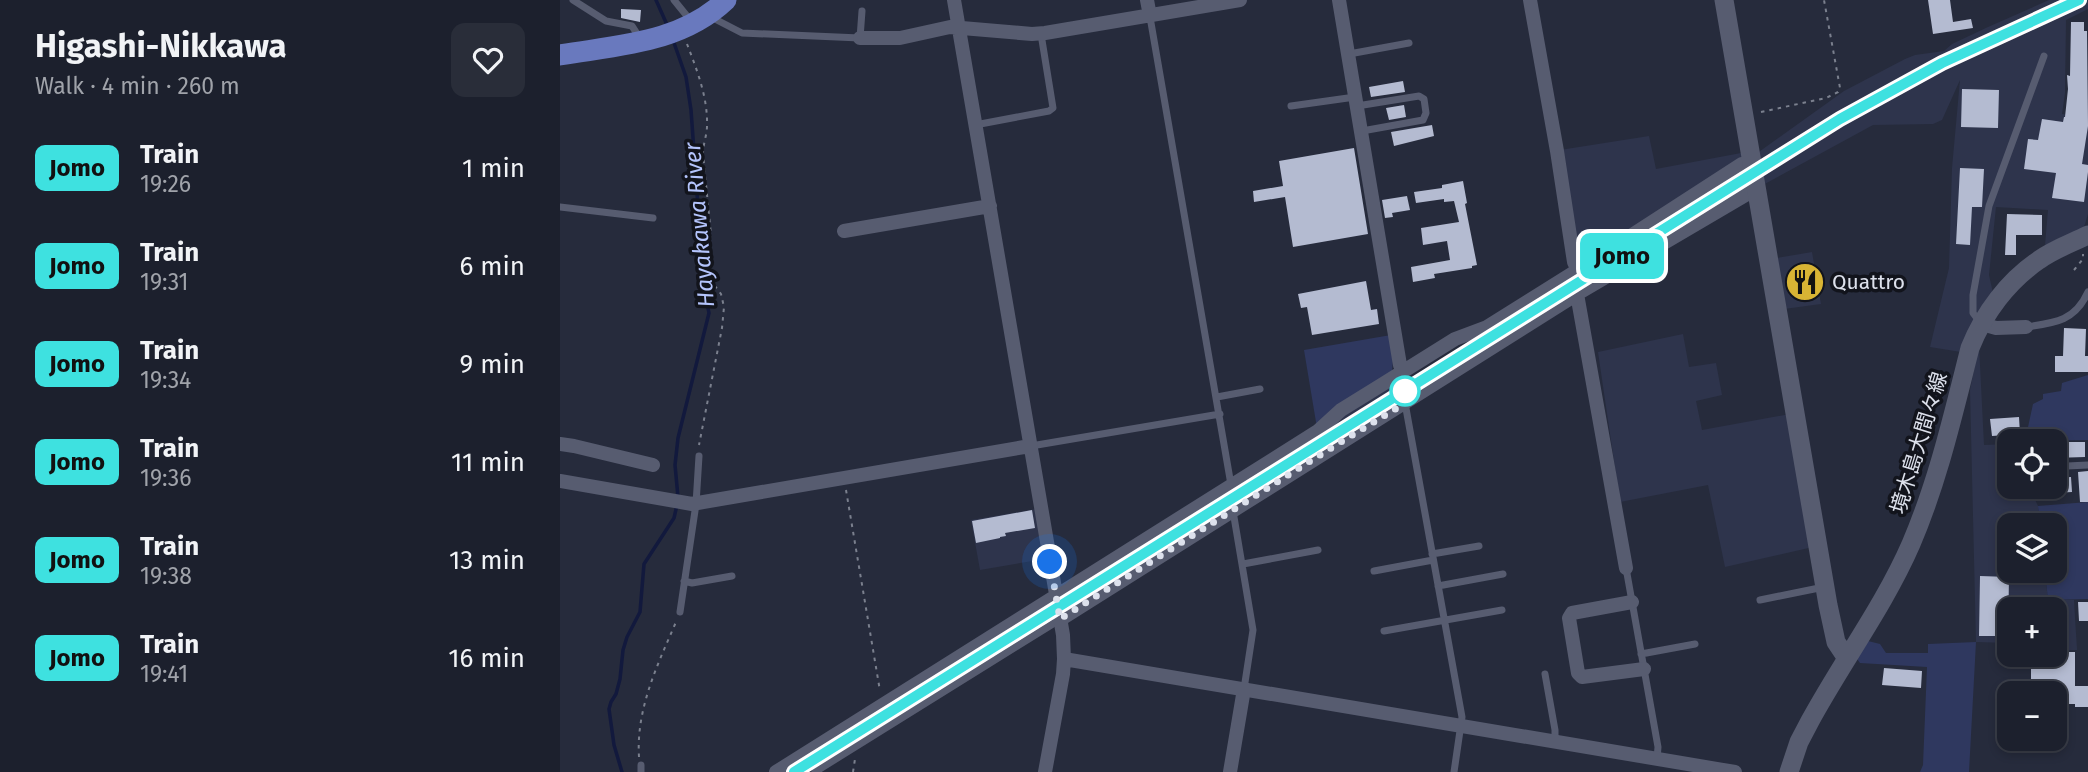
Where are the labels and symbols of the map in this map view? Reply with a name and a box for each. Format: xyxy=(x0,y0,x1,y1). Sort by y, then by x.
water label: Hayakawa River xyxy=(678,140,720,309)
line badge: Jomo xyxy=(1573,233,1671,279)
restaurant icon: Quattro xyxy=(1784,261,1826,303)
place label: Quattro xyxy=(1832,269,1905,295)
street label: 境木島大間々線 xyxy=(1885,369,1953,517)
unlabelled marker xyxy=(1390,376,1420,406)
your location xyxy=(1032,544,1067,579)

